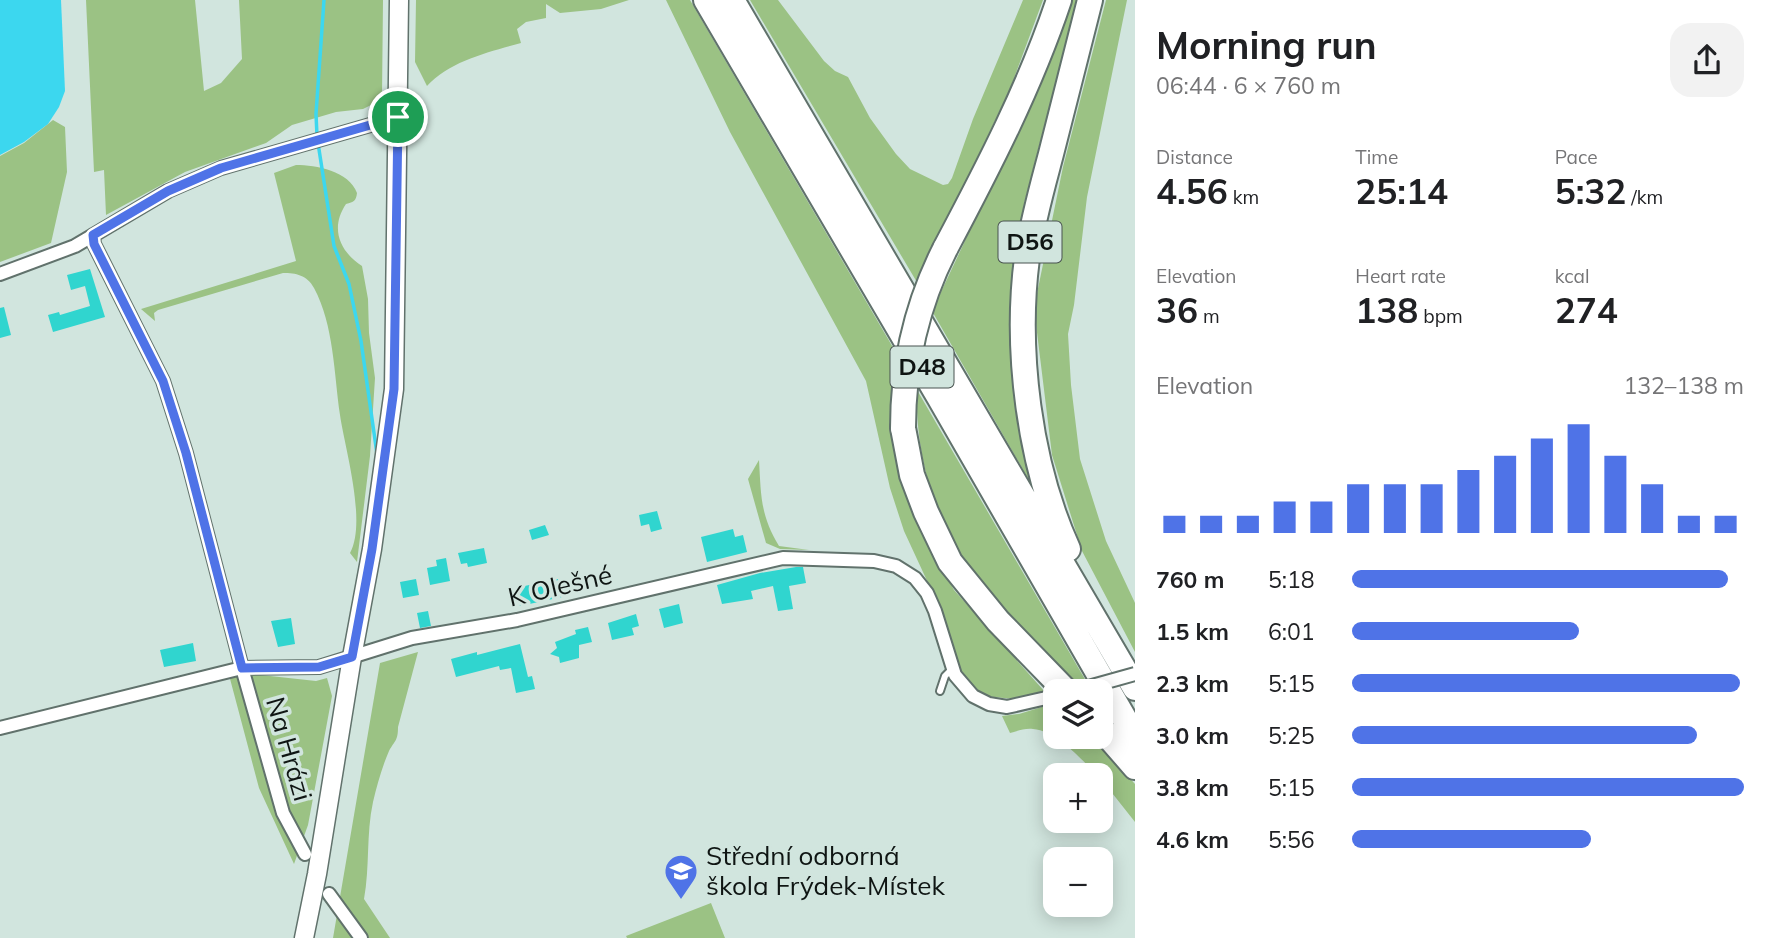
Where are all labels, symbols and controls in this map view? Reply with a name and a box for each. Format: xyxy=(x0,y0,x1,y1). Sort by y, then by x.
text: Morning run xyxy=(1156,21,1377,69)
button: share xyxy=(1670,23,1744,97)
text: 06:44 · 6 × 760 m xyxy=(1156,71,1341,100)
pin xyxy=(368,87,428,147)
icon: arrive xyxy=(379,98,417,136)
text: Distance xyxy=(1156,145,1233,169)
text: Time xyxy=(1355,145,1398,169)
text: Pace xyxy=(1555,145,1598,169)
text: 4.56 xyxy=(1156,169,1228,213)
text: 25:14 xyxy=(1355,169,1448,213)
text: 5:32 xyxy=(1555,169,1626,213)
text: km xyxy=(1228,185,1259,209)
text: /km xyxy=(1626,185,1663,209)
road number: D56 xyxy=(998,222,1062,262)
text: Elevation xyxy=(1156,264,1236,288)
text: Heart rate xyxy=(1355,264,1446,288)
text: kcal xyxy=(1555,264,1589,288)
text: 36 xyxy=(1156,288,1198,332)
text: 138 xyxy=(1355,288,1418,332)
text: 274 xyxy=(1555,288,1618,332)
text: m xyxy=(1198,304,1220,328)
text: bpm xyxy=(1418,304,1463,328)
road number: D48 xyxy=(890,346,954,388)
text: Elevation xyxy=(1156,371,1253,400)
text: 132–138 m xyxy=(1623,371,1744,400)
street label: K Olešné xyxy=(505,558,615,614)
text: 760 m xyxy=(1156,565,1224,594)
text: 5:18 xyxy=(1268,565,1315,594)
text: 1.5 km xyxy=(1156,617,1229,646)
text: 6:01 xyxy=(1268,617,1315,646)
text: 2.3 km xyxy=(1156,669,1229,698)
text: 5:15 xyxy=(1268,669,1315,698)
map controls xyxy=(1043,679,1113,917)
button: layers xyxy=(1043,679,1113,749)
street label: Na Hrázi xyxy=(259,693,320,805)
text: 3.0 km xyxy=(1156,721,1229,750)
text: 5:25 xyxy=(1268,721,1315,750)
button: + xyxy=(1043,763,1113,833)
text: 3.8 km xyxy=(1156,773,1229,802)
text: 5:15 xyxy=(1268,773,1315,802)
text: 4.6 km xyxy=(1156,825,1229,854)
text: 5:56 xyxy=(1268,825,1315,854)
place label: Střední odborná škola Frýdek-Místek xyxy=(706,839,945,902)
button: − xyxy=(1043,847,1113,917)
school or university icon: Střední odborná škola Frýdek-Místek xyxy=(662,852,700,901)

